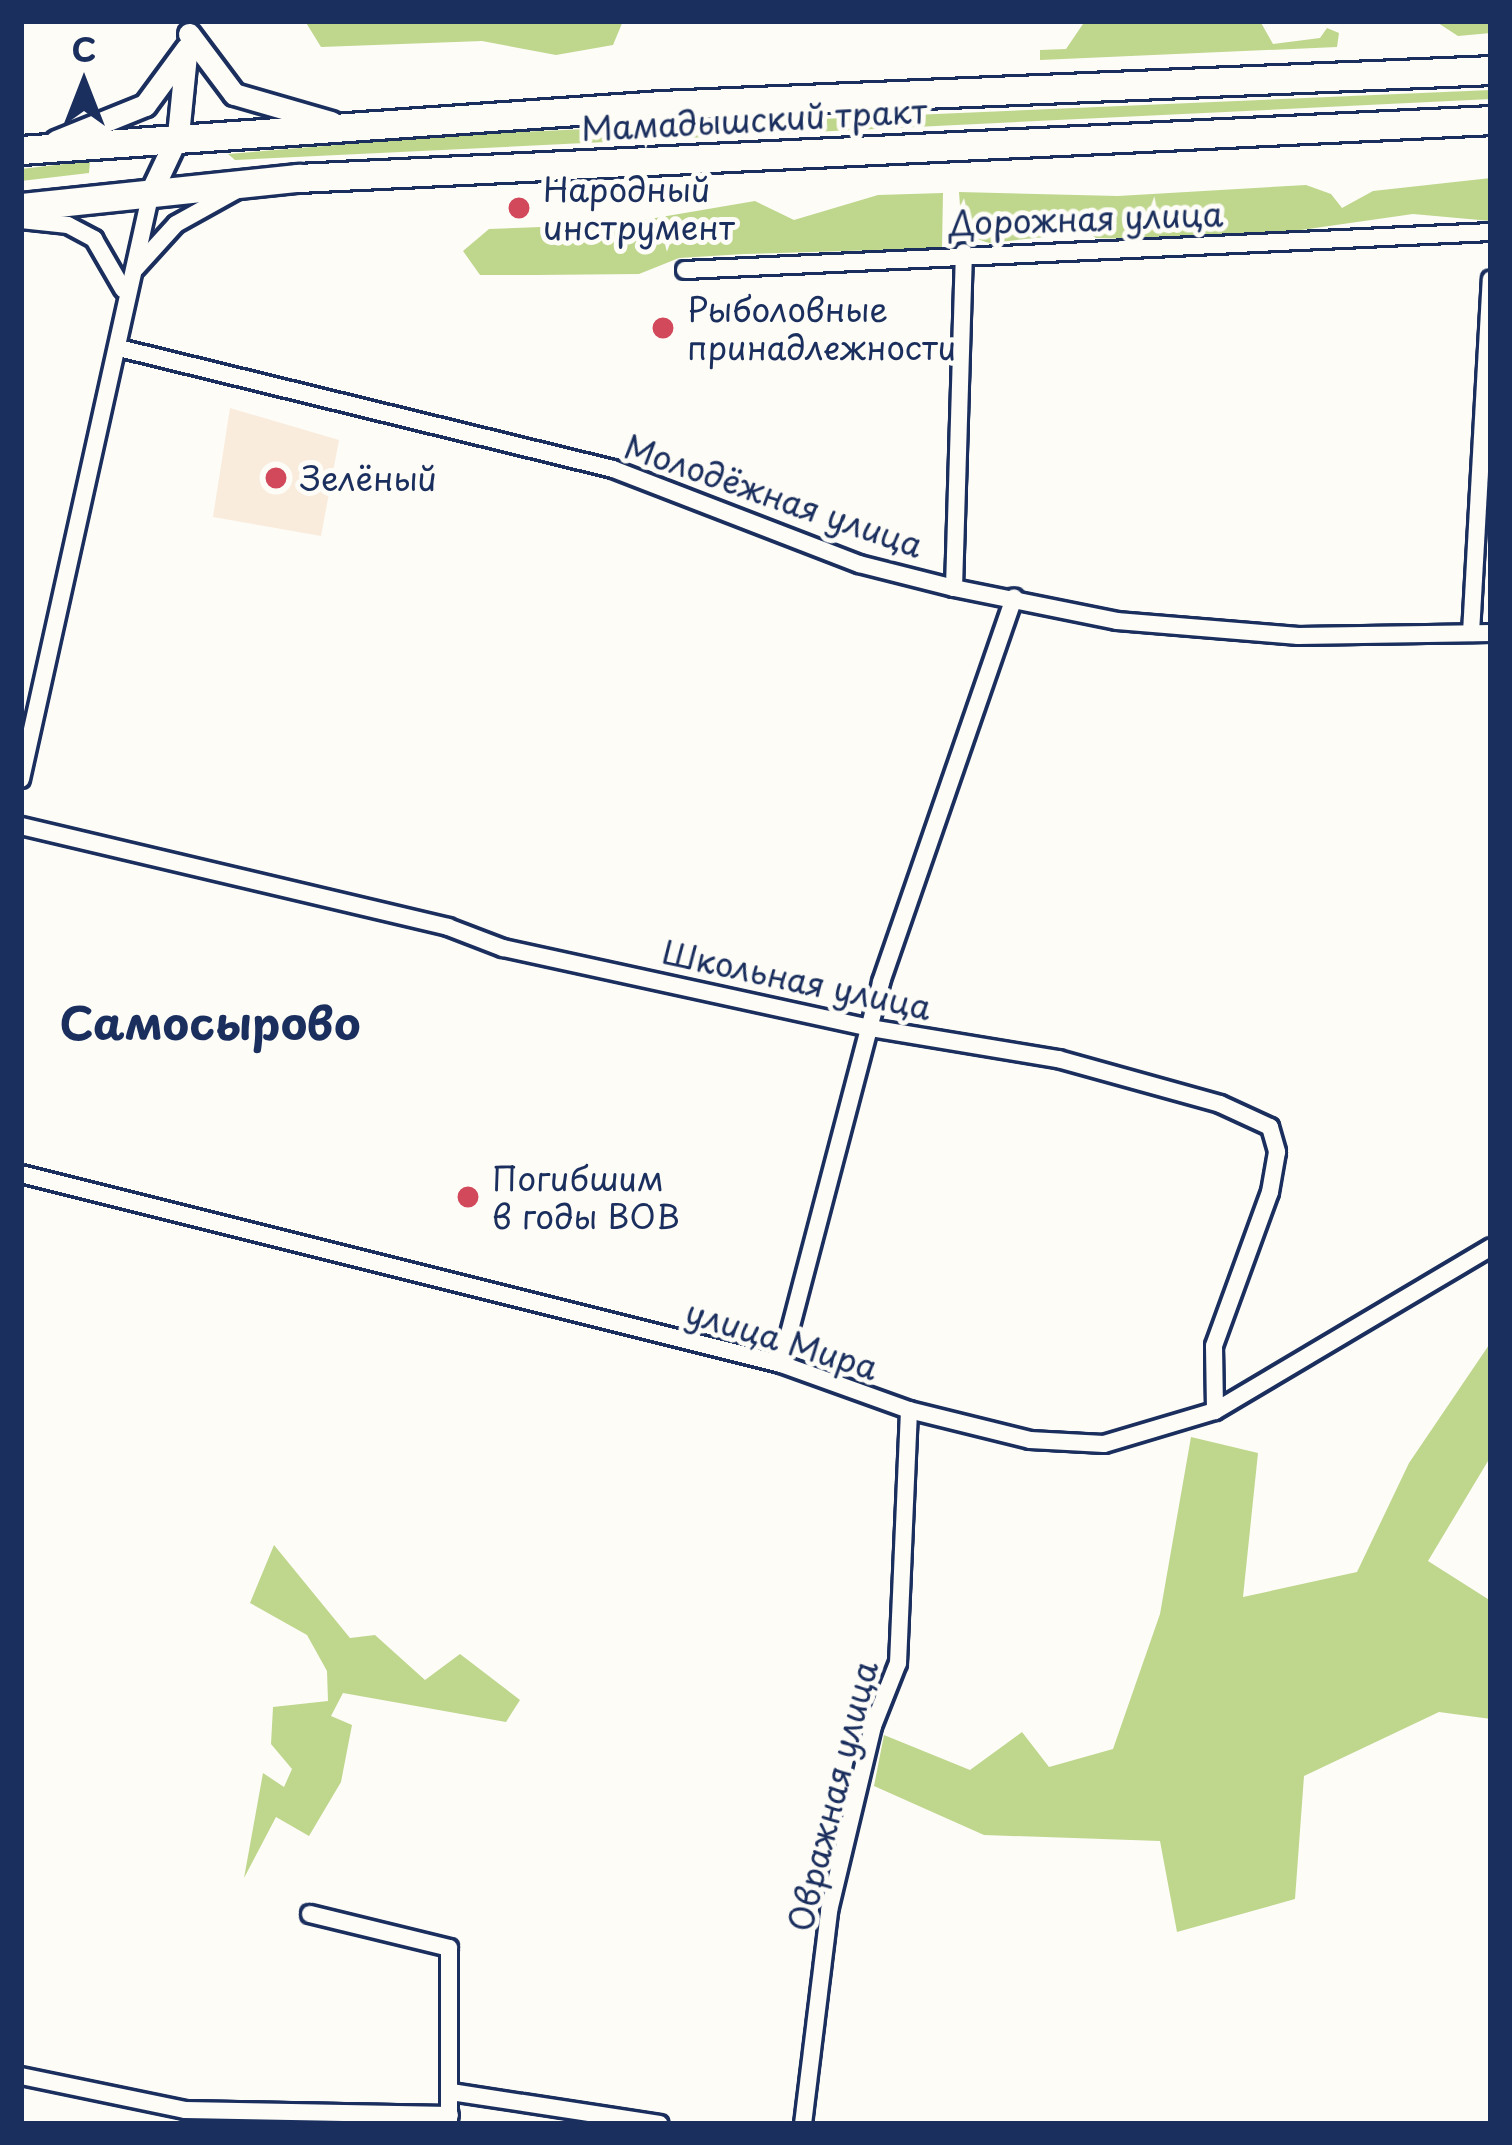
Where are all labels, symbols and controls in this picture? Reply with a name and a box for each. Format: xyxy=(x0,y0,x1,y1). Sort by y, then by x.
text: С xyxy=(72,23,96,73)
north arrow xyxy=(24,24,144,144)
street label: Мамадышский тракт xyxy=(580,90,928,148)
place label: Народный инструмент xyxy=(543,169,735,247)
street label: Дорожная улица xyxy=(947,193,1225,243)
marker: Народный инструмент xyxy=(506,195,532,221)
place label: Рыболовные принадлежности xyxy=(687,289,956,367)
marker: Рыболовные принадлежности xyxy=(650,315,676,341)
street label: Молодёжная улица xyxy=(619,425,929,565)
place label: Зелёный xyxy=(300,458,437,498)
marker: Зелёный xyxy=(263,465,289,491)
street label: Школьная улица xyxy=(658,931,936,1027)
district label: Самосырово xyxy=(59,995,361,1049)
place label: Погибшим в годы ВОВ xyxy=(492,1158,681,1236)
marker: Погибшим в годы ВОВ xyxy=(455,1184,481,1210)
street label: улица Мира xyxy=(680,1291,884,1387)
street label: Овражная улица xyxy=(779,1656,885,1936)

